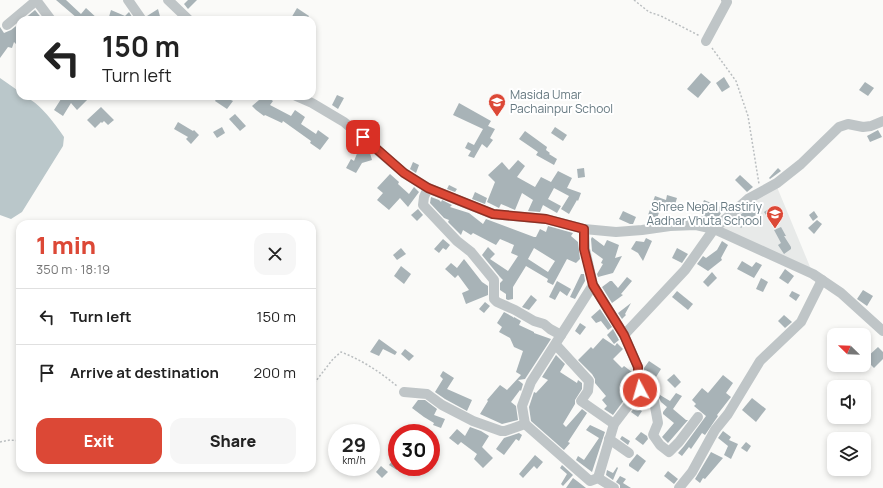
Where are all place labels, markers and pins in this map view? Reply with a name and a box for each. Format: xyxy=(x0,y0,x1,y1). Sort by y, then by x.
place label: Masida Umar Pachainpur School xyxy=(510,86,613,117)
school or university icon: Masida Umar Pachainpur School xyxy=(487,92,507,117)
pin xyxy=(346,120,380,154)
place label: Shree Nepal Rastiriy Aadhar Vhuta School xyxy=(647,198,763,229)
school or university icon: Shree Nepal Rastiriy Aadhar Vhuta School xyxy=(765,204,785,229)

